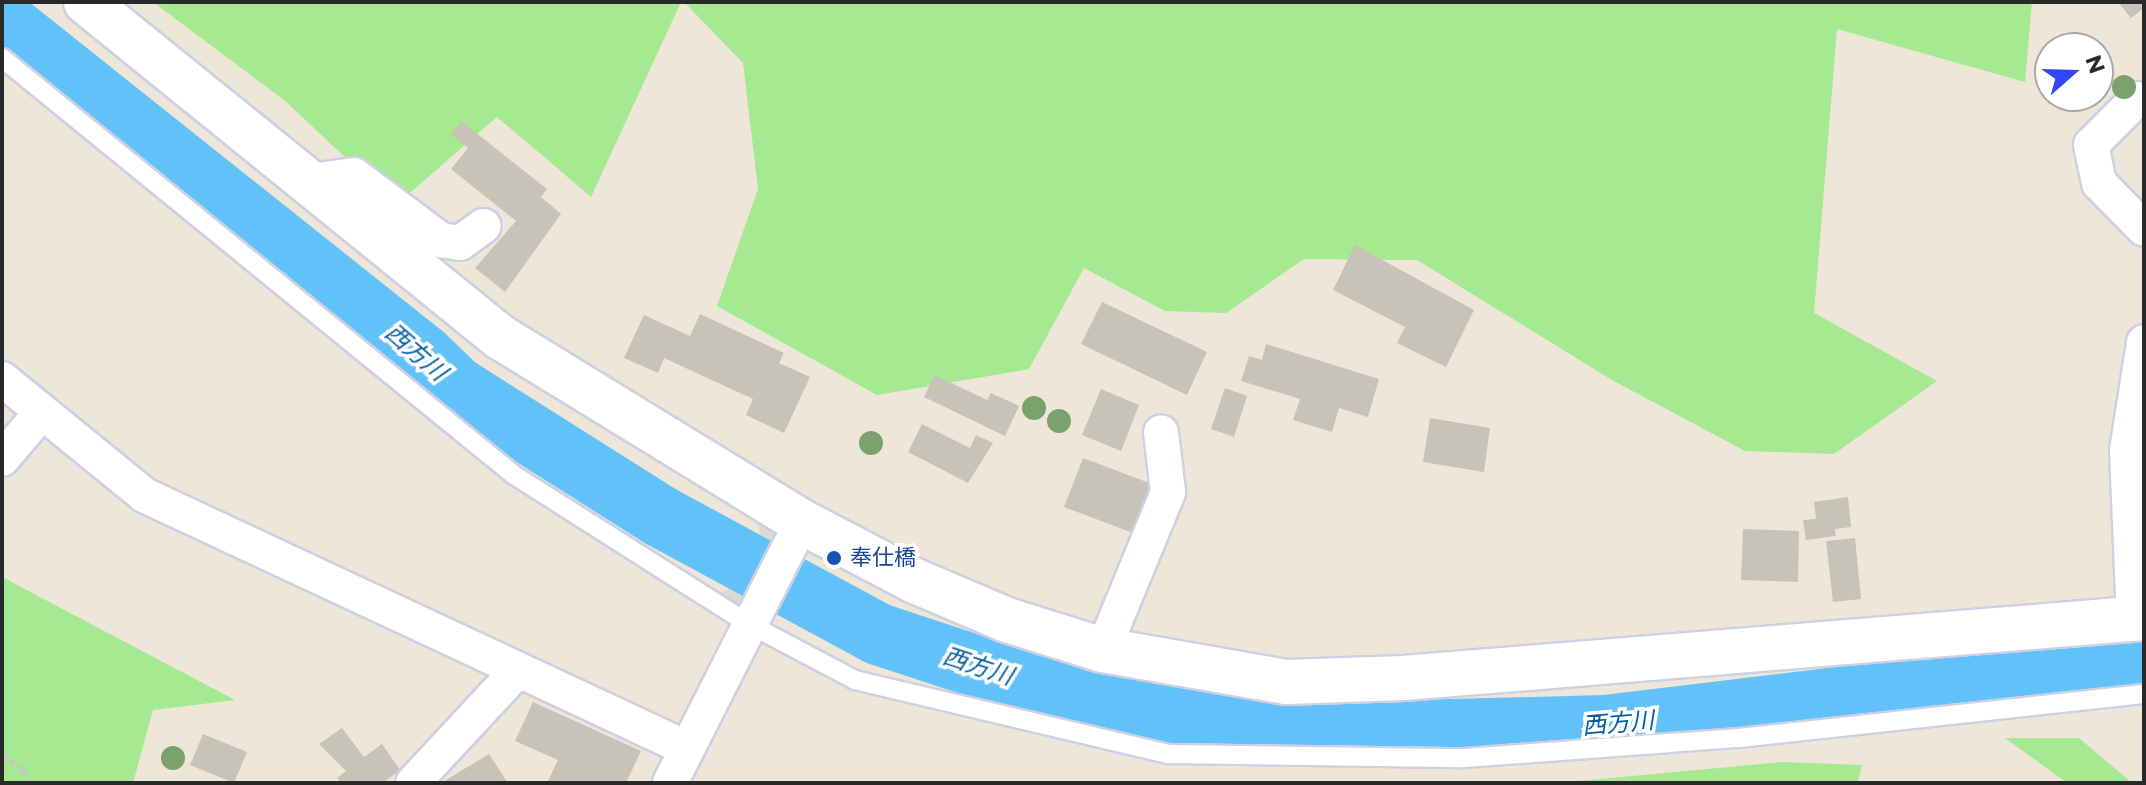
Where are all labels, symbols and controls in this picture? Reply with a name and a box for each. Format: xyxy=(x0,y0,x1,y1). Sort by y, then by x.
north arrow xyxy=(2034,32,2114,112)
text: N xyxy=(2079,51,2111,77)
water label: 西方川 xyxy=(379,318,453,386)
place label: 奉仕橋 xyxy=(850,545,916,571)
marker: 奉仕橋 xyxy=(825,549,843,567)
water label: 西方川 xyxy=(939,641,1017,691)
water label: 西方川 xyxy=(1581,706,1655,740)

